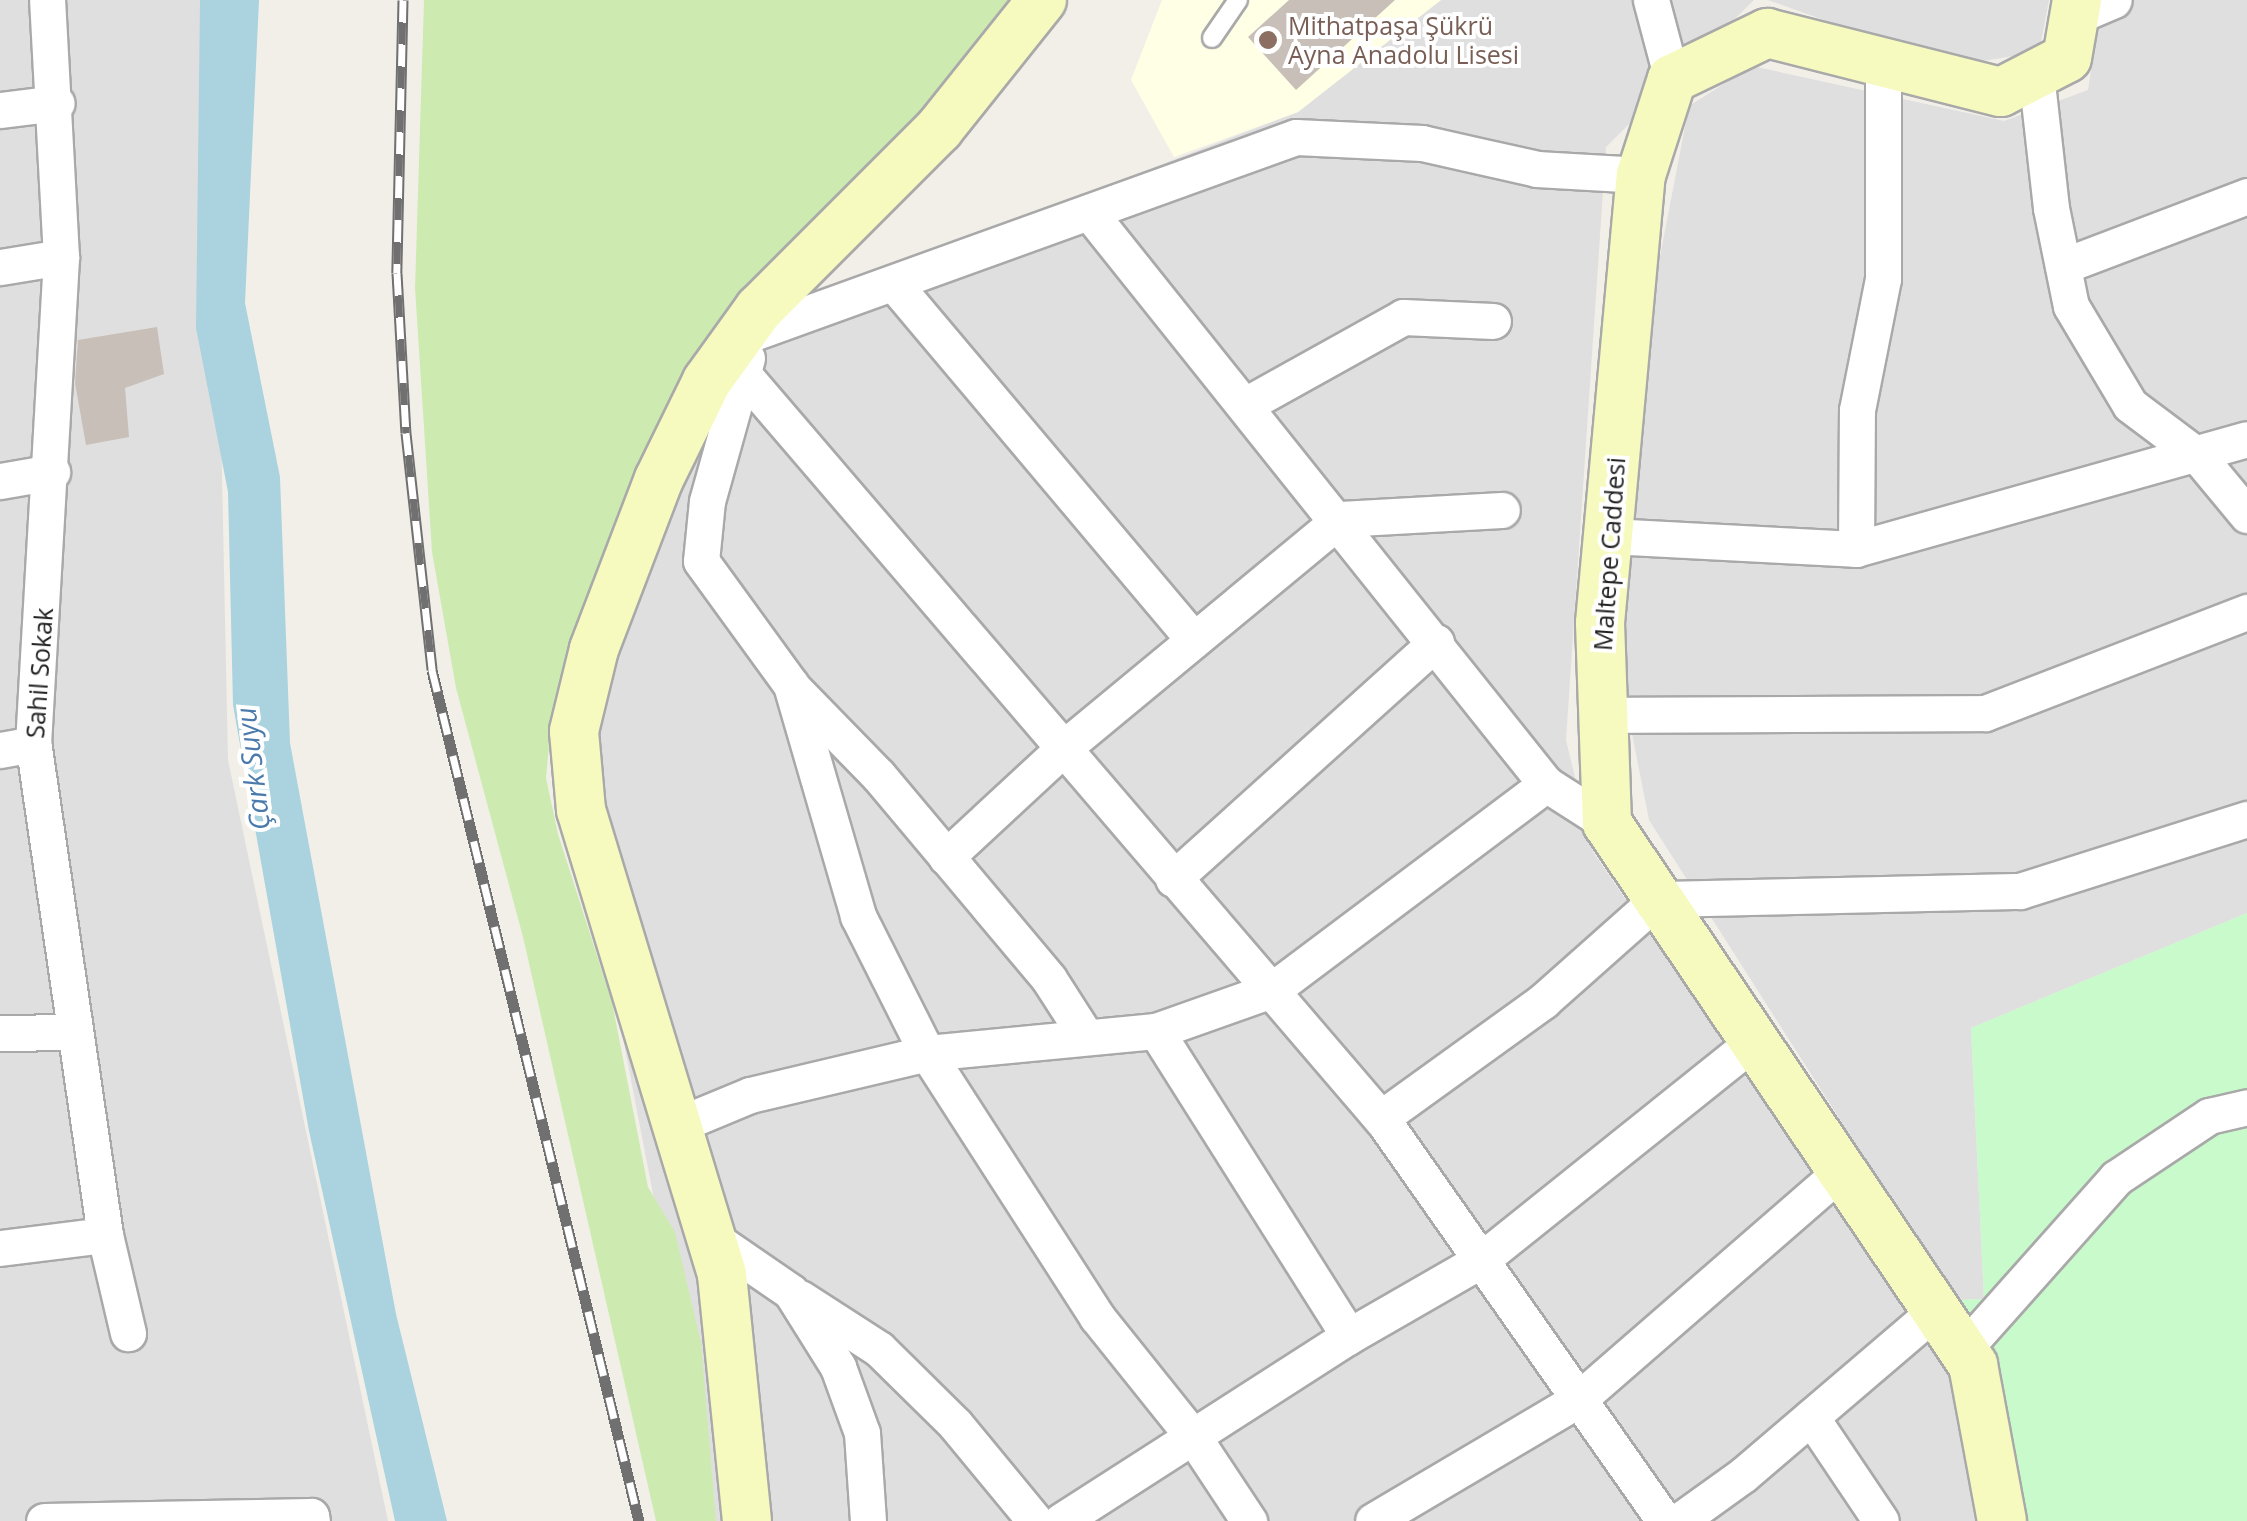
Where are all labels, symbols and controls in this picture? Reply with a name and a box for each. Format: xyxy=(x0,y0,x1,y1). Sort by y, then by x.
place label: Mithatpaşa Şükrü Ayna Anadolu Lisesi xyxy=(1288,11,1519,70)
marker: Mithatpaşa Şükrü Ayna Anadolu Lisesi xyxy=(1257,29,1279,51)
street label: Maltepe Caddesi xyxy=(1587,456,1631,652)
street label: Sahil Sokak xyxy=(19,607,59,739)
water label: Çark Suyu xyxy=(228,706,276,832)

